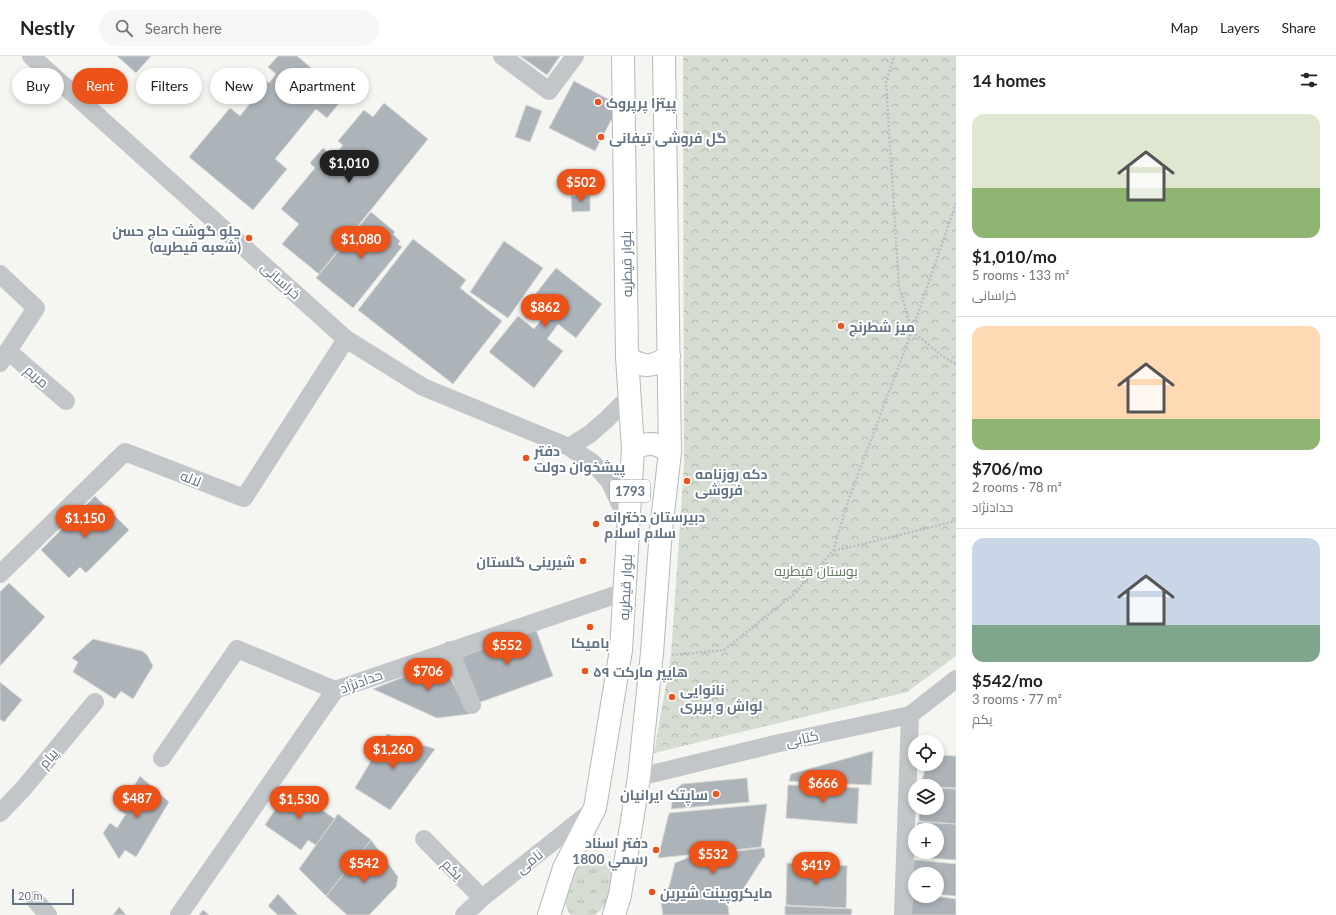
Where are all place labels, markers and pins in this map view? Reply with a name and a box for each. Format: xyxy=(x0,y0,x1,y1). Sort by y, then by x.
place label: پیتزا پرپروک xyxy=(606,94,676,114)
marker: پیتزا پرپروک xyxy=(593,97,603,107)
place label: گل فروشی تیفانی xyxy=(609,129,727,147)
marker: گل فروشی تیفانی xyxy=(596,132,606,142)
pin: $1,010 xyxy=(316,150,382,184)
pin: $502 xyxy=(557,169,605,203)
place label: چلو گوشت حاج حسن (شعبه قیطریه) xyxy=(112,222,241,256)
pin: $1,080 xyxy=(328,226,394,260)
marker: چلو گوشت حاج حسن (شعبه قیطریه) xyxy=(244,233,254,243)
pin: $862 xyxy=(521,294,569,328)
place label: میز شطرنج xyxy=(849,318,915,337)
marker: میز شطرنج xyxy=(836,321,846,331)
place label: دفتر پیشخوان دولت xyxy=(533,442,625,478)
marker: دفتر پیشخوان دولت xyxy=(521,453,531,463)
place label: دکه روزنامه فروشی xyxy=(695,465,768,499)
marker: دکه روزنامه فروشی xyxy=(682,476,692,486)
pin: $1,150 xyxy=(52,505,118,539)
place label: دبیرستان دخترانه سلام اسلام xyxy=(604,508,705,543)
marker: دبیرستان دخترانه سلام اسلام xyxy=(591,519,601,529)
place label: شیرینی گلستان xyxy=(476,553,575,571)
marker: شیرینی گلستان xyxy=(578,556,588,566)
marker: بامیکا xyxy=(585,622,595,632)
pin: $552 xyxy=(483,632,531,666)
place label: بامیکا xyxy=(571,634,609,651)
pin: $706 xyxy=(404,658,452,692)
place label: هایپر مارکت ۵۹ xyxy=(593,663,688,683)
marker: هایپر مارکت ۵۹ xyxy=(580,666,590,676)
place label: نانوایی لواش و بربری xyxy=(680,681,763,715)
marker: نانوایی لواش و بربری xyxy=(667,692,677,702)
pin: $1,260 xyxy=(360,736,426,770)
pin: $666 xyxy=(799,770,847,804)
pin: $487 xyxy=(113,785,161,819)
pin: $1,530 xyxy=(266,786,332,820)
place label: ساپتک ایرانیان xyxy=(620,786,708,806)
marker: ساپتک ایرانیان xyxy=(711,789,721,799)
place label: دفتر اسناد رسمي 1800 xyxy=(572,834,648,871)
pin: $532 xyxy=(689,841,737,875)
marker: دفتر اسناد رسمي 1800 xyxy=(651,845,661,855)
pin: $542 xyxy=(340,850,388,884)
pin: $419 xyxy=(792,852,840,886)
place label: مایکروپینت شیرین xyxy=(660,884,773,904)
marker: مایکروپینت شیرین xyxy=(647,887,657,897)

